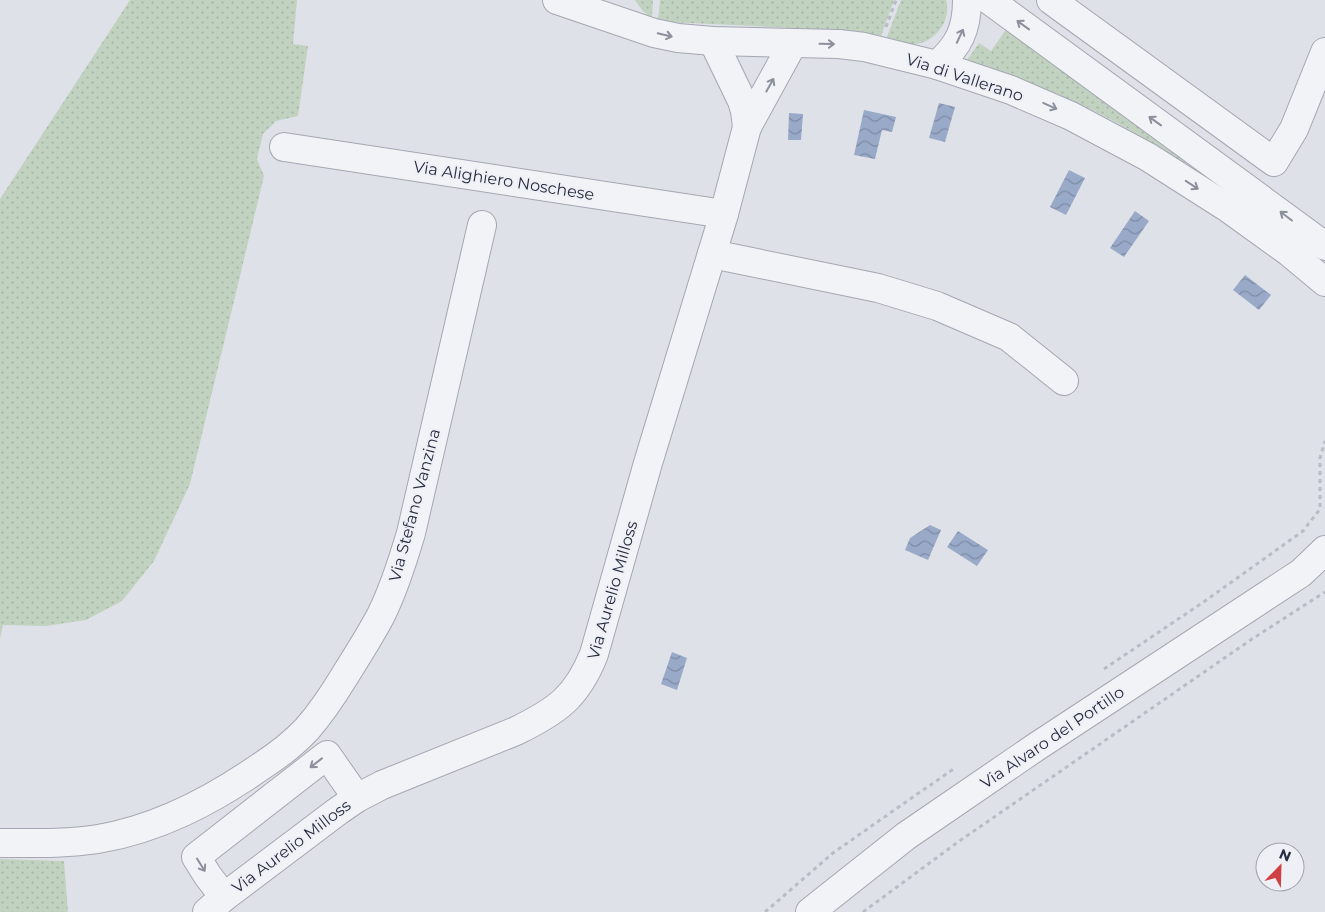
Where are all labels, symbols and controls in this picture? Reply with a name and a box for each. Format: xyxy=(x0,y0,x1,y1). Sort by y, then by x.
one-way arrow xyxy=(1017,20,1031,30)
one-way arrow xyxy=(956,29,965,44)
one-way arrow xyxy=(657,31,673,40)
one-way arrow xyxy=(818,39,835,49)
street label: Via di Vallerano xyxy=(904,50,1026,105)
one-way arrow xyxy=(765,79,775,93)
one-way arrow xyxy=(1042,102,1057,112)
one-way arrow xyxy=(1149,115,1162,126)
street label: Via Alighiero Noschese xyxy=(412,157,596,204)
one-way arrow xyxy=(1185,179,1199,190)
one-way arrow xyxy=(1280,211,1293,222)
street label: Via Stefano Vanzina xyxy=(385,427,444,584)
street label: Via Aurelio Milloss xyxy=(584,518,641,662)
street label: Via Alvaro del Portillo xyxy=(977,682,1128,793)
one-way arrow xyxy=(310,758,323,769)
street label: Via Aurelio Milloss xyxy=(228,796,354,897)
north arrow xyxy=(1255,842,1305,892)
text: N xyxy=(1276,845,1294,866)
one-way arrow xyxy=(197,858,207,872)

